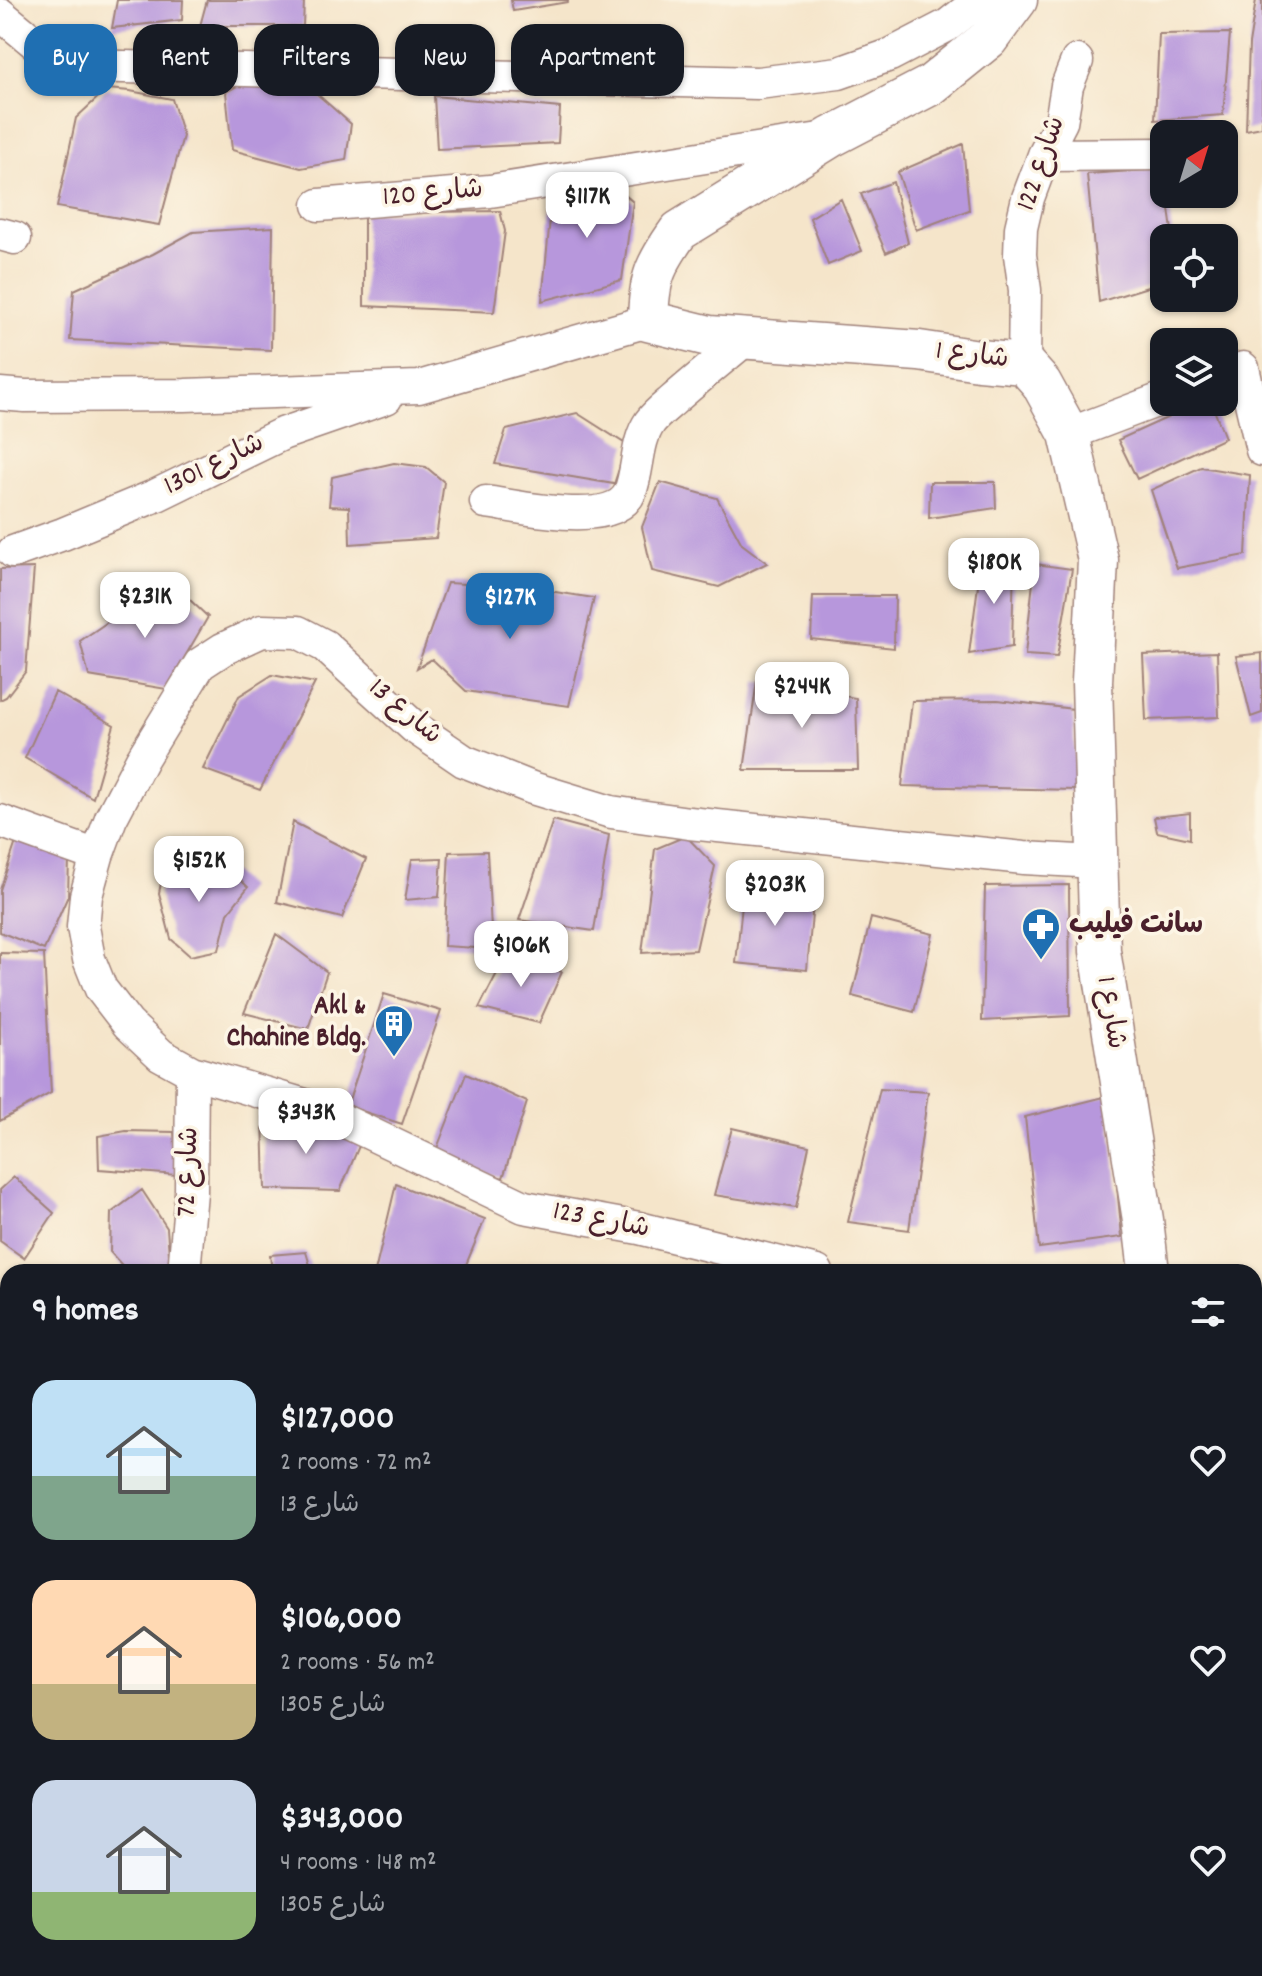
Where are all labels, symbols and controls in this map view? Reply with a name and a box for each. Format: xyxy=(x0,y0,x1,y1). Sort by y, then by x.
chip: Buy xyxy=(24,24,117,96)
chip: Rent xyxy=(133,24,238,96)
chip: Filters xyxy=(254,24,379,96)
chip: New xyxy=(395,24,495,96)
chip: Apartment xyxy=(511,24,684,96)
street label: شارع 122 xyxy=(1008,111,1078,217)
north arrow xyxy=(1150,120,1238,208)
map controls xyxy=(1150,120,1238,416)
street label: شارع 120 xyxy=(381,171,485,219)
pin: $117K xyxy=(531,172,643,240)
text: $117K xyxy=(564,179,610,216)
button: locate xyxy=(1150,224,1238,312)
button: layers xyxy=(1150,328,1238,416)
street label: شارع 1 xyxy=(933,333,1011,381)
street label: شارع 1301 xyxy=(158,425,272,507)
pin: $180K xyxy=(938,538,1050,606)
text: $180K xyxy=(966,545,1022,582)
pin: $231K xyxy=(89,572,201,640)
pin: $127K xyxy=(454,573,566,641)
text: $231K xyxy=(118,579,172,616)
text: $127K xyxy=(484,580,536,617)
pin: $244K xyxy=(746,662,858,730)
text: $244K xyxy=(773,669,831,706)
street label: شارع 13 xyxy=(358,670,450,756)
pin: $152K xyxy=(143,836,255,904)
text: $152K xyxy=(172,843,226,880)
pin: $203K xyxy=(719,860,831,928)
text: $203K xyxy=(744,867,806,904)
pharmacy icon: سانت فيليب xyxy=(1020,906,1062,961)
place label: سانت فيليب xyxy=(1069,907,1203,947)
pin: $106K xyxy=(465,921,577,989)
text: $106K xyxy=(492,928,550,965)
street label: شارع 1 xyxy=(1084,974,1134,1052)
place label: Akl & Chahine Bldg. xyxy=(227,988,366,1060)
building icon: Akl & Chahine Bldg. xyxy=(373,1003,415,1058)
pin: $343K xyxy=(250,1088,362,1156)
text: $343K xyxy=(276,1095,336,1132)
street label: شارع 72 xyxy=(168,1126,212,1218)
street label: شارع 123 xyxy=(549,1193,653,1251)
text: 9 homes xyxy=(32,1288,139,1337)
icon: filters xyxy=(1186,1290,1230,1334)
text: $127,000 xyxy=(280,1396,395,1445)
icon: home xyxy=(96,1412,192,1508)
icon: heart xyxy=(1186,1438,1230,1482)
text: 2 rooms · 72 m² xyxy=(280,1445,431,1482)
text: شارع 13 xyxy=(280,1487,359,1524)
text: $106,000 xyxy=(280,1596,402,1645)
icon: home xyxy=(96,1612,192,1708)
icon: heart xyxy=(1186,1638,1230,1682)
text: 2 rooms · 56 m² xyxy=(280,1645,435,1682)
text: شارع 1305 xyxy=(280,1687,386,1724)
text: $343,000 xyxy=(280,1796,404,1845)
icon: home xyxy=(96,1812,192,1908)
icon: heart xyxy=(1186,1838,1230,1882)
text: 4 rooms · 148 m² xyxy=(280,1845,436,1882)
text: شارع 1305 xyxy=(280,1887,386,1924)

